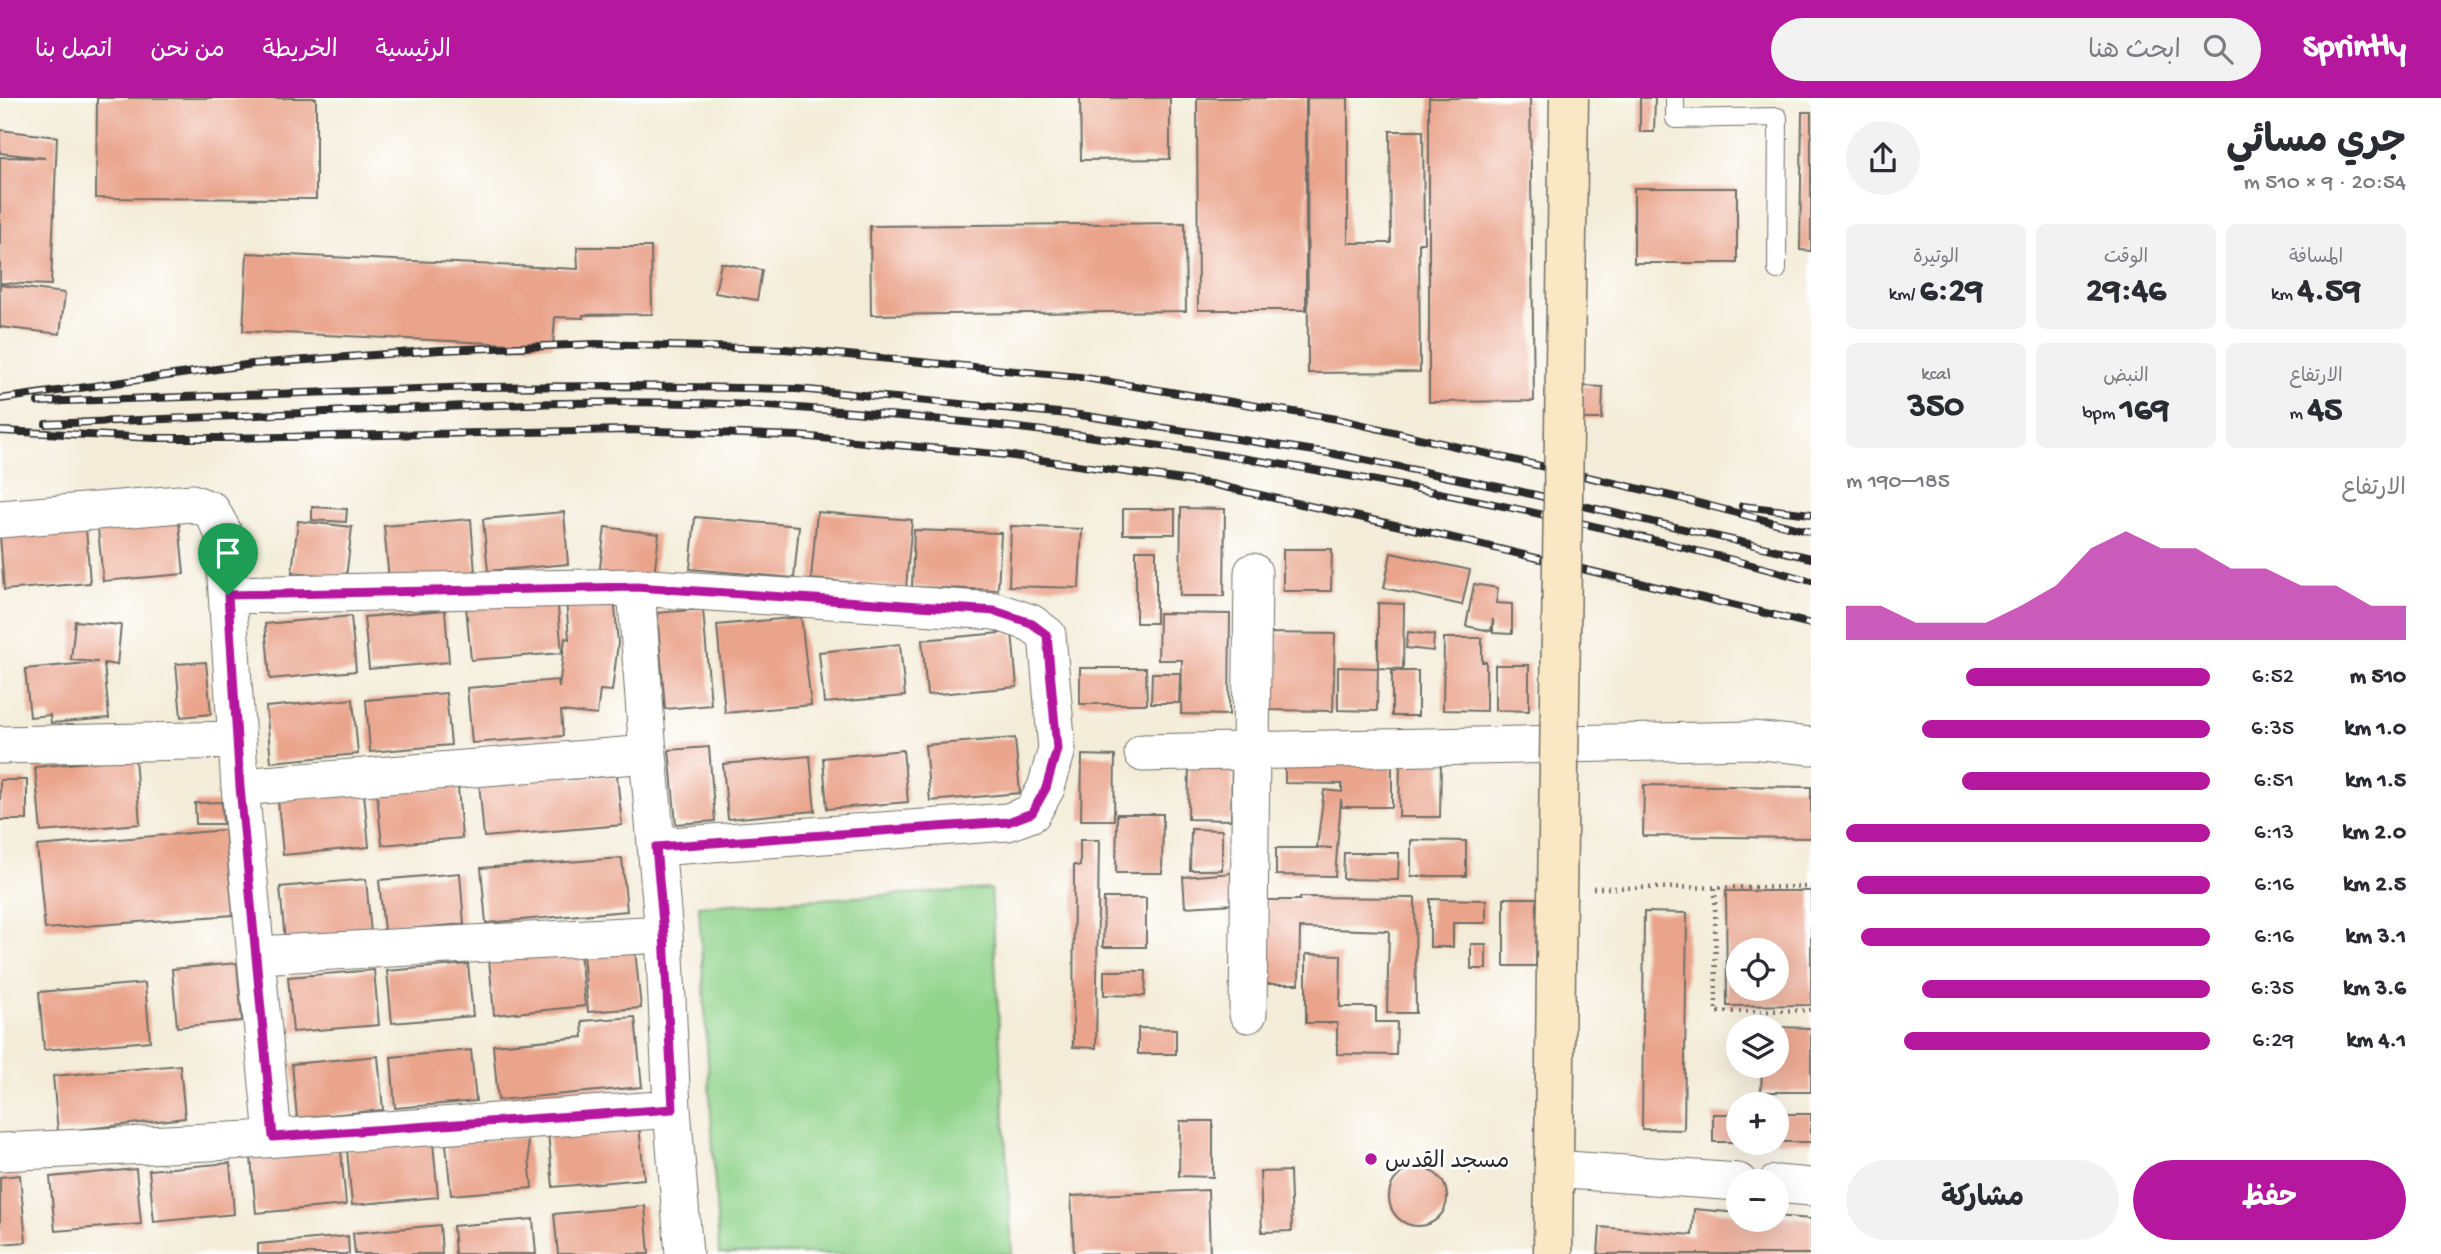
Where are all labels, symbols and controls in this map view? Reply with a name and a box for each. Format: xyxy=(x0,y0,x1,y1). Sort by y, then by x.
search box xyxy=(1771,18,2261,81)
icon: search xyxy=(2199,30,2237,68)
text: Sprintly xyxy=(2303,30,2406,68)
text: اتصل بنا xyxy=(35,37,112,66)
text: من نحن xyxy=(150,37,225,66)
text: الخريطة xyxy=(263,37,338,66)
text: الرئيسية xyxy=(376,37,451,66)
text: ابحث هنا xyxy=(2088,37,2181,68)
button: share xyxy=(1846,121,1920,195)
text: جري مسائي xyxy=(2226,122,2406,166)
text: 20:54 · 9 × 510 m xyxy=(2244,170,2406,197)
text: الوتيرة xyxy=(1913,247,1959,270)
text: الوقت xyxy=(2104,247,2148,270)
text: المسافة xyxy=(2289,247,2343,270)
text: 6:29 xyxy=(1920,272,1983,313)
text: 29:46 xyxy=(2086,272,2166,313)
text: 4.59 xyxy=(2297,272,2361,313)
text: /km xyxy=(1889,284,1920,307)
text: km xyxy=(2271,284,2297,307)
text: kcal xyxy=(1921,364,1951,387)
text: النبض xyxy=(2103,366,2149,389)
text: الارتفاع xyxy=(2289,366,2343,389)
text: 350 xyxy=(1908,387,1964,428)
text: 169 xyxy=(2120,391,2169,432)
text: 45 xyxy=(2308,391,2342,432)
text: bpm xyxy=(2083,403,2120,426)
text: m xyxy=(2290,403,2308,426)
text: 185–190 m xyxy=(1846,469,1950,496)
text: الارتفاع xyxy=(2342,476,2406,503)
pin xyxy=(198,523,258,595)
icon: arrive xyxy=(209,534,247,572)
text: 6:52 xyxy=(2252,664,2294,691)
text: 510 m xyxy=(2350,664,2406,691)
text: 6:35 xyxy=(2251,716,2294,743)
text: 1.0 km xyxy=(2344,716,2406,743)
text: 6:51 xyxy=(2254,768,2294,795)
text: 1.5 km xyxy=(2345,768,2406,795)
text: 6:13 xyxy=(2254,820,2294,847)
text: 2.0 km xyxy=(2342,820,2406,847)
text: 6:16 xyxy=(2254,872,2294,899)
text: 2.5 km xyxy=(2343,872,2406,899)
text: 6:16 xyxy=(2254,924,2294,951)
text: 3.1 km xyxy=(2346,924,2406,951)
map controls xyxy=(1726,938,1789,1232)
button: locate xyxy=(1726,938,1789,1001)
text: 6:35 xyxy=(2251,976,2294,1003)
text: 3.6 km xyxy=(2343,976,2406,1003)
button: layers xyxy=(1726,1015,1789,1078)
text: 6:29 xyxy=(2252,1028,2294,1055)
text: 4.1 km xyxy=(2347,1028,2406,1055)
button: + xyxy=(1726,1092,1789,1155)
place label: مسجد القدس xyxy=(1385,1149,1509,1176)
marker: مسجد القدس xyxy=(1363,1151,1379,1167)
button: مشاركة xyxy=(1846,1160,2119,1240)
button: حفظ xyxy=(2133,1160,2406,1240)
button: − xyxy=(1726,1169,1789,1232)

